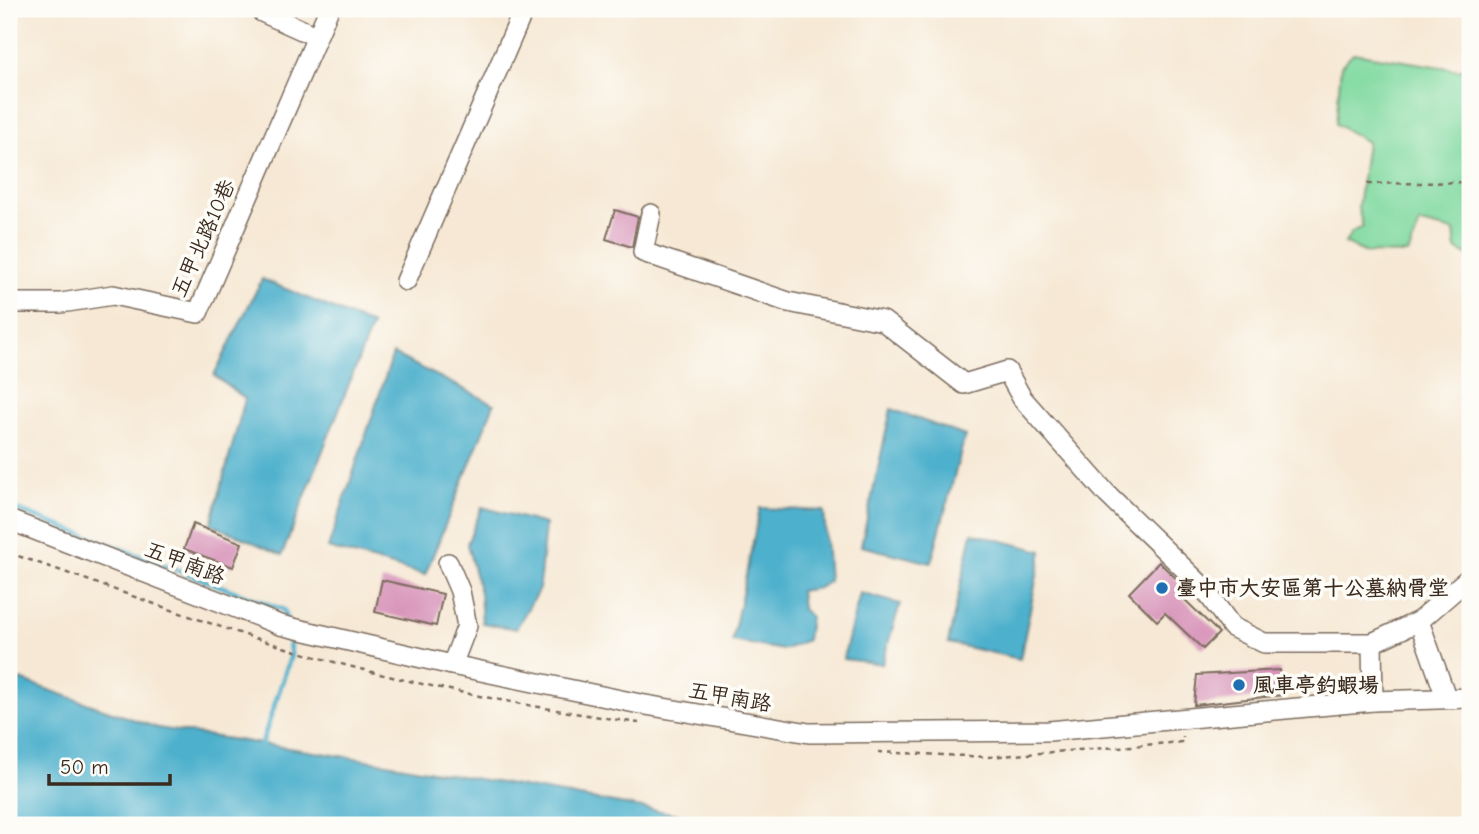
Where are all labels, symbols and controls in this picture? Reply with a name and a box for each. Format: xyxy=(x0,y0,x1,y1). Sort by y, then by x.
street label: 五甲北路10巷 xyxy=(166,176,240,300)
street label: 五甲南路 xyxy=(141,537,229,589)
place label: 臺中市大安區第十公墓納骨堂 xyxy=(1176,576,1449,600)
marker: 臺中市大安區第十公墓納骨堂 xyxy=(1154,580,1170,596)
place label: 風車亭釣蝦場 xyxy=(1253,673,1379,697)
marker: 風車亭釣蝦場 xyxy=(1231,677,1247,693)
street label: 五甲南路 xyxy=(687,678,773,716)
scale bar xyxy=(49,743,170,787)
text: 50 m xyxy=(60,755,109,779)

